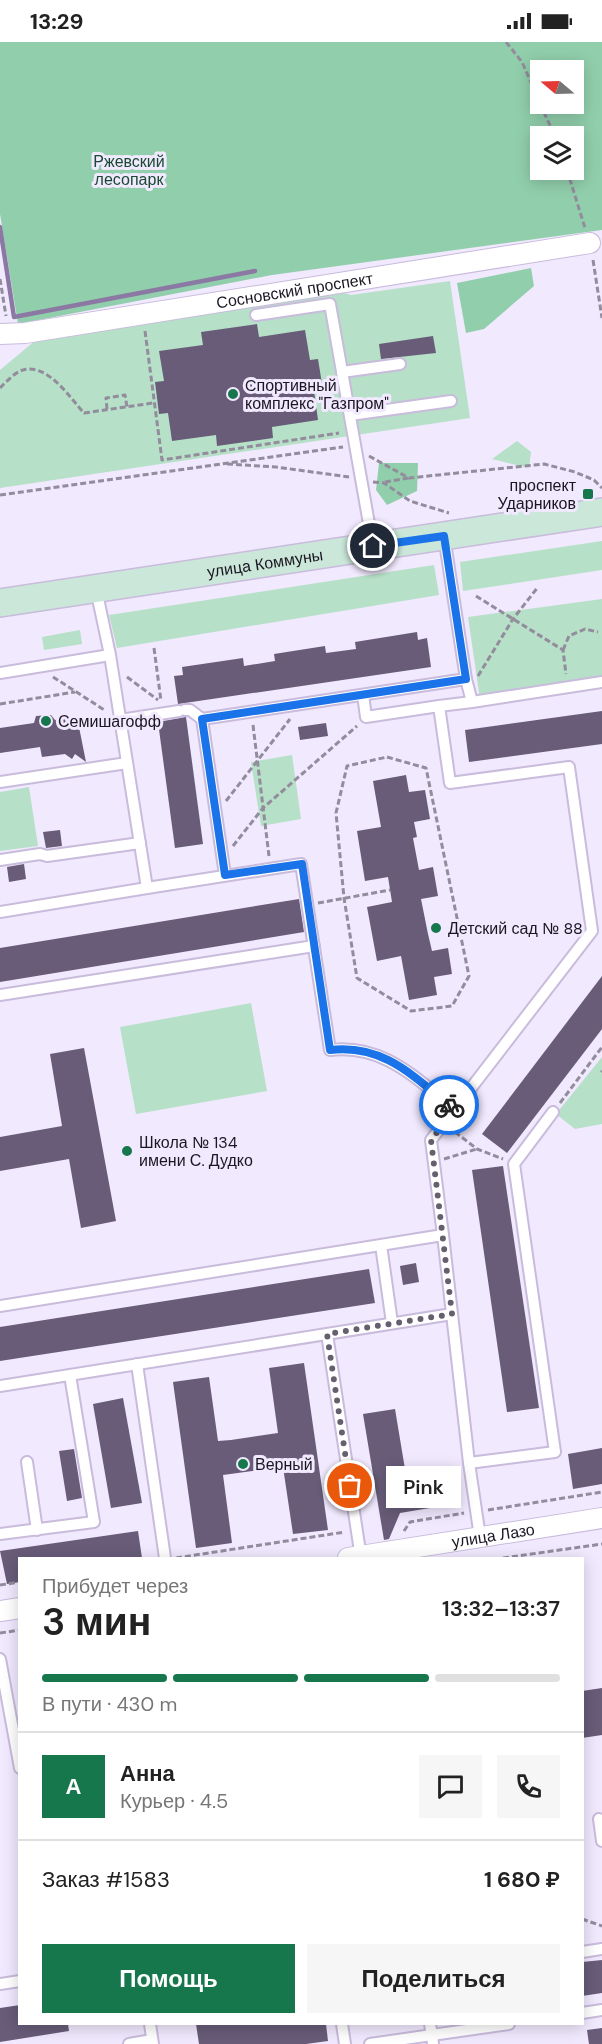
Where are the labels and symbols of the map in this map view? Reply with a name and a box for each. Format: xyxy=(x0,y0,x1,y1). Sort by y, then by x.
north arrow xyxy=(530,60,584,114)
park label: Ржевский лесопарк xyxy=(93,151,165,190)
street label: Сосновский проспект xyxy=(215,267,375,313)
place label: Cпортивный комплекс "Газпром" xyxy=(245,375,389,414)
marker: Cпортивный комплекс "Газпром" xyxy=(226,387,240,401)
place label: проспект Ударников xyxy=(498,475,577,514)
marker: проспект Ударников xyxy=(581,487,595,501)
pin xyxy=(347,520,398,571)
street label: улица Коммуны xyxy=(206,544,324,582)
place label: Семишагофф xyxy=(58,711,161,732)
marker: Семишагофф xyxy=(39,714,53,728)
place label: Детский сад № 88 xyxy=(448,918,583,939)
marker: Детский сад № 88 xyxy=(429,921,443,935)
courier xyxy=(419,1075,479,1135)
place label: Школа № 134 имени С. Дудко xyxy=(139,1132,253,1171)
marker: Школа № 134 имени С. Дудко xyxy=(120,1144,134,1158)
place label: Верный xyxy=(255,1454,313,1475)
marker: Верный xyxy=(236,1457,250,1471)
pin xyxy=(324,1460,375,1511)
callout: Pink xyxy=(386,1465,461,1507)
street label: улица Лазо xyxy=(450,1518,536,1552)

